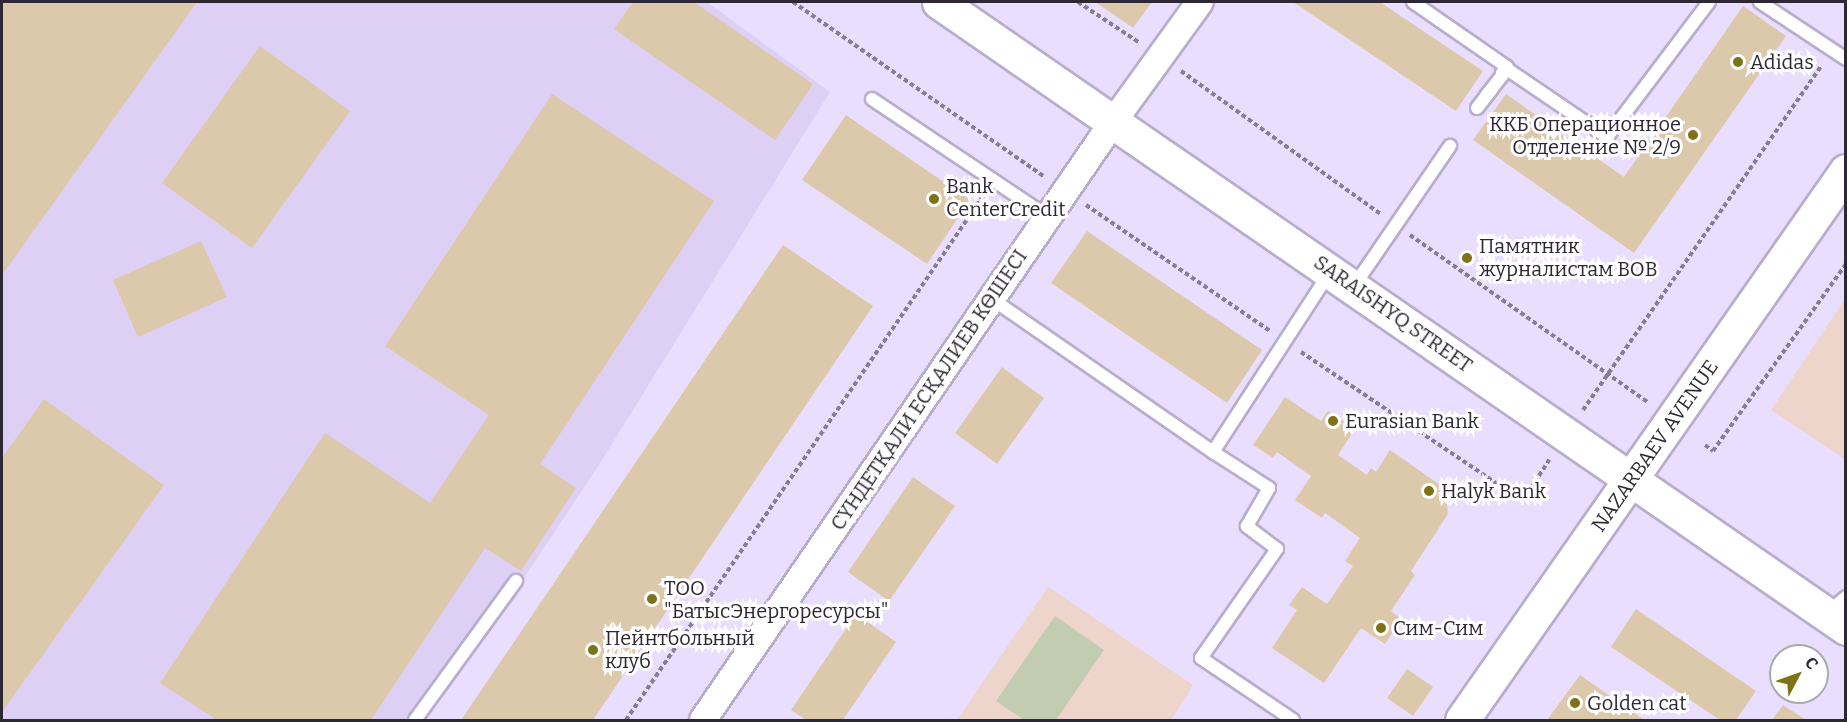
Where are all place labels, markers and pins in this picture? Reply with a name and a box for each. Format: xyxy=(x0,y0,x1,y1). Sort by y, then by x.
place label: Adidas xyxy=(1750,50,1814,74)
marker: Adidas xyxy=(1731,55,1745,69)
place label: ККБ Операционное Отделение № 2/9 xyxy=(1489,112,1681,159)
marker: ККБ Операционное Отделение № 2/9 xyxy=(1686,128,1700,142)
place label: Bank CenterCredit xyxy=(946,175,1065,222)
marker: Bank CenterCredit xyxy=(927,192,941,206)
place label: Памятник журналистам ВОВ xyxy=(1479,234,1658,281)
marker: Памятник журналистам ВОВ xyxy=(1460,251,1474,265)
place label: Eurasian Bank xyxy=(1345,409,1479,433)
marker: Eurasian Bank xyxy=(1326,414,1340,428)
place label: Halyk Bank xyxy=(1441,479,1546,503)
marker: Halyk Bank xyxy=(1422,484,1436,498)
place label: ТОО "БатысЭнергоресурсы" xyxy=(664,576,888,623)
marker: ТОО "БатысЭнергоресурсы" xyxy=(645,592,659,606)
place label: Сим-Сим xyxy=(1393,616,1483,640)
marker: Сим-Сим xyxy=(1374,621,1388,635)
place label: Пейнтбольный клуб xyxy=(605,626,755,673)
marker: Пейнтбольный клуб xyxy=(586,643,600,657)
place label: Golden cat xyxy=(1587,691,1686,715)
marker: Golden cat xyxy=(1568,696,1582,710)

